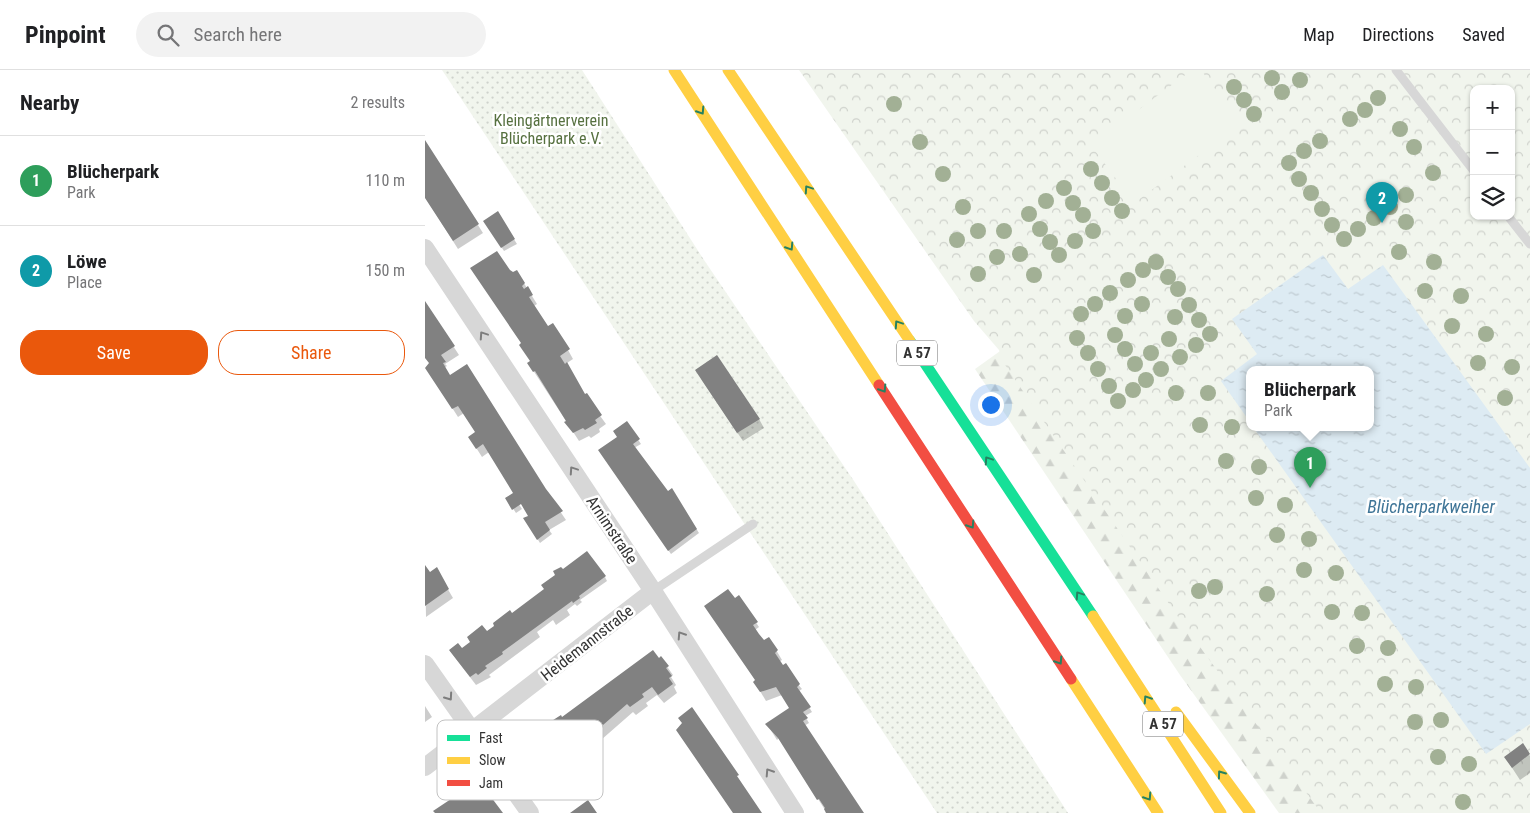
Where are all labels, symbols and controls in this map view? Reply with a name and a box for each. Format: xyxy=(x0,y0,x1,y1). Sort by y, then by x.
search box xyxy=(136,12,486,57)
text: Pinpoint xyxy=(25,21,106,49)
icon: search xyxy=(154,21,182,49)
text: Search here xyxy=(194,23,282,46)
text: Map xyxy=(1303,24,1334,45)
text: Directions xyxy=(1362,24,1434,45)
text: Saved xyxy=(1462,24,1505,45)
map controls xyxy=(1470,85,1515,220)
button: + xyxy=(1470,85,1515,130)
text: Nearby xyxy=(20,91,79,115)
text: 2 results xyxy=(350,93,405,112)
one-way arrow xyxy=(695,105,704,114)
park label: Kleingärtnerverein Blücherpark e.V. xyxy=(493,111,609,148)
button: − xyxy=(1470,130,1515,175)
text: Blücherpark xyxy=(67,160,159,183)
text: 1 xyxy=(32,171,40,190)
text: 110 m xyxy=(366,171,405,190)
button: layers xyxy=(1470,175,1515,220)
pin: 2 xyxy=(1366,182,1398,223)
text: Park xyxy=(67,183,96,202)
one-way arrow xyxy=(805,186,814,195)
one-way arrow xyxy=(784,241,793,250)
text: Löwe xyxy=(67,250,107,273)
text: 2 xyxy=(32,261,40,280)
text: 150 m xyxy=(366,261,405,280)
text: Place xyxy=(67,273,102,292)
one-way arrow xyxy=(895,321,904,330)
button: Save xyxy=(20,330,208,375)
button: Share xyxy=(218,330,405,375)
one-way arrow xyxy=(479,331,489,340)
road number: A 57 xyxy=(897,340,937,366)
popup xyxy=(1246,366,1374,431)
text: Blücherpark xyxy=(1264,378,1356,401)
one-way arrow xyxy=(876,383,886,392)
your location xyxy=(978,392,1004,418)
text: Park xyxy=(1264,401,1293,420)
pin: 1 xyxy=(1294,447,1326,488)
one-way arrow xyxy=(985,456,995,465)
one-way arrow xyxy=(569,467,579,476)
street label: Arnimstraße xyxy=(582,492,642,568)
water label: Blücherparkweiher xyxy=(1367,496,1495,517)
one-way arrow xyxy=(965,519,974,529)
one-way arrow xyxy=(1076,591,1085,601)
street label: Heidemannstraße xyxy=(537,601,637,685)
one-way arrow xyxy=(678,632,687,641)
one-way arrow xyxy=(1053,656,1063,665)
one-way arrow xyxy=(443,692,452,701)
one-way arrow xyxy=(1144,695,1153,704)
road number: A 57 xyxy=(1143,712,1183,736)
legend xyxy=(437,720,603,800)
text: Fast xyxy=(479,730,503,746)
text: Slow xyxy=(479,752,506,768)
one-way arrow xyxy=(766,768,775,778)
one-way arrow xyxy=(1218,770,1227,780)
text: Jam xyxy=(479,775,503,791)
one-way arrow xyxy=(1142,792,1151,801)

